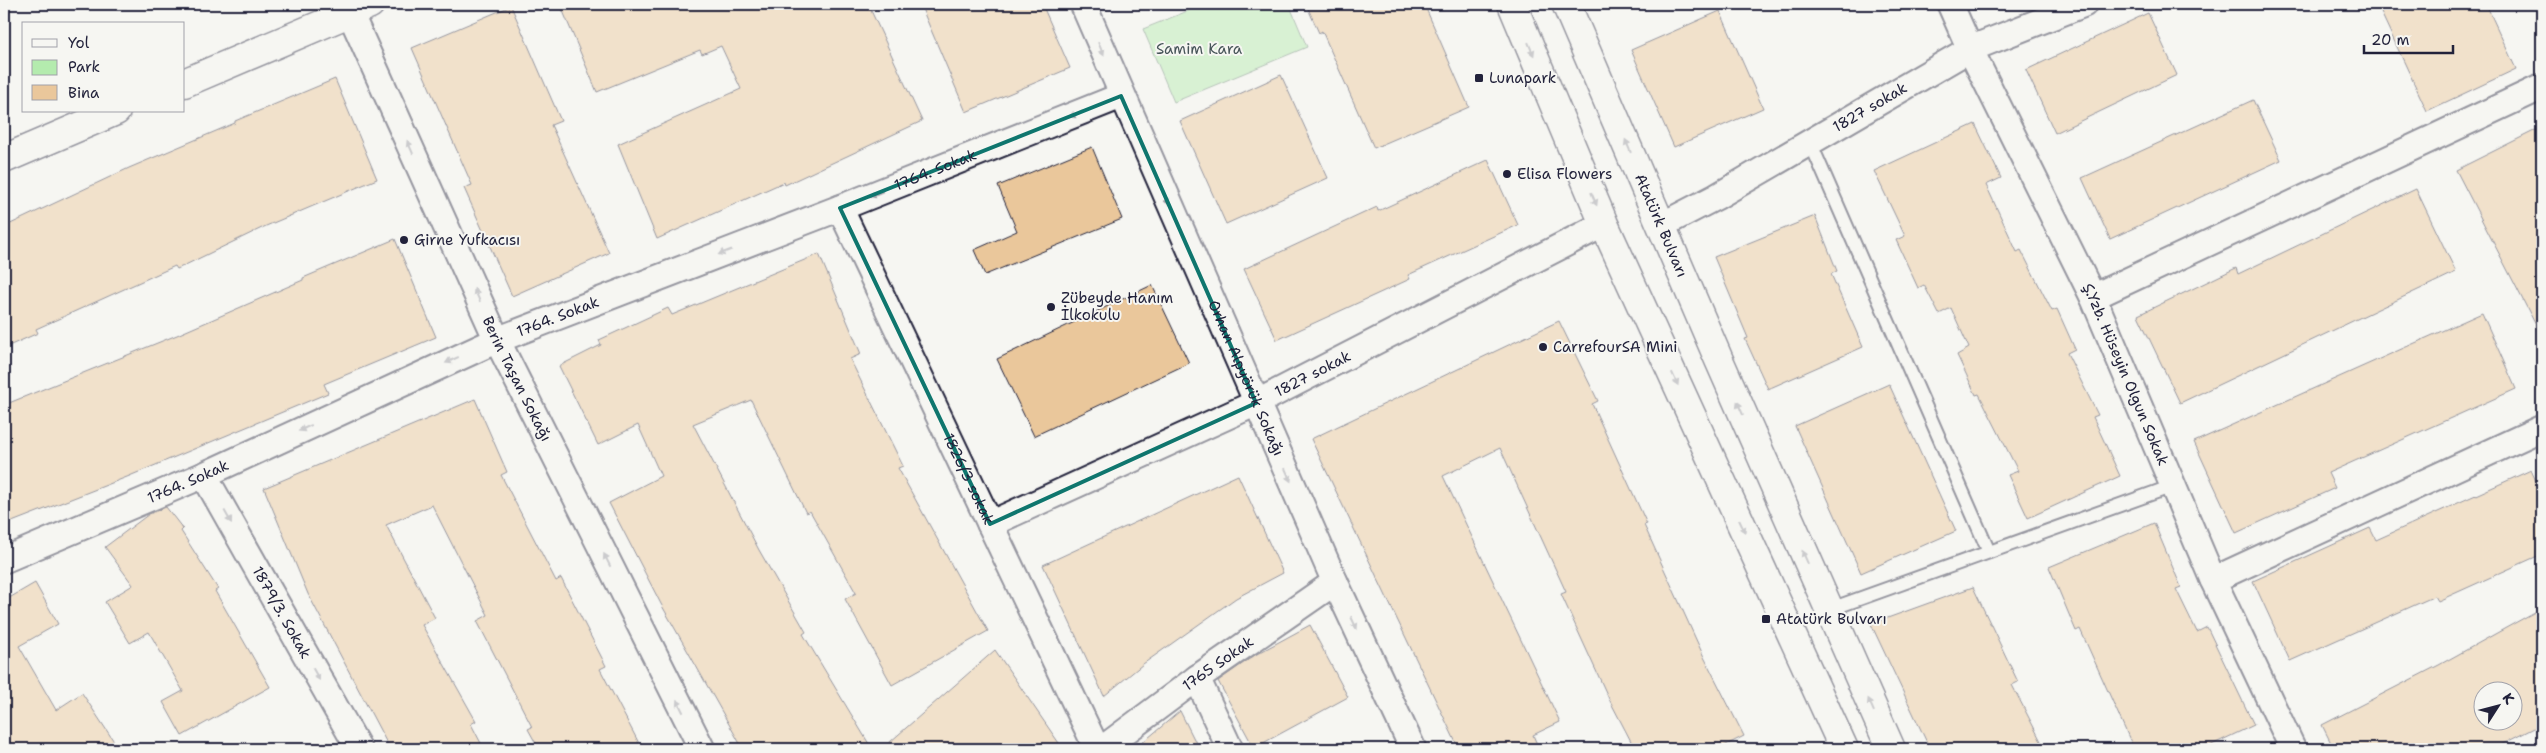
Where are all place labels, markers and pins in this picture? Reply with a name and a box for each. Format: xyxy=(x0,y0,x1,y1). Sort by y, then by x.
place label: Lunapark xyxy=(1489,68,1556,88)
marker: Lunapark xyxy=(1473,72,1485,84)
place label: Elisa Flowers xyxy=(1517,164,1613,184)
marker: Elisa Flowers xyxy=(1501,168,1513,180)
place label: Girne Yufkacısı xyxy=(414,230,520,250)
marker: Girne Yufkacısı xyxy=(398,234,410,246)
place label: Zübeyde Hanım İlkokulu xyxy=(1061,288,1173,325)
marker: Zübeyde Hanım İlkokulu xyxy=(1045,301,1057,313)
place label: CarrefourSA Mini xyxy=(1553,337,1678,357)
marker: CarrefourSA Mini xyxy=(1537,341,1549,353)
place label: Atatürk Bulvarı xyxy=(1776,609,1887,629)
marker: Atatürk Bulvarı xyxy=(1760,613,1772,625)

